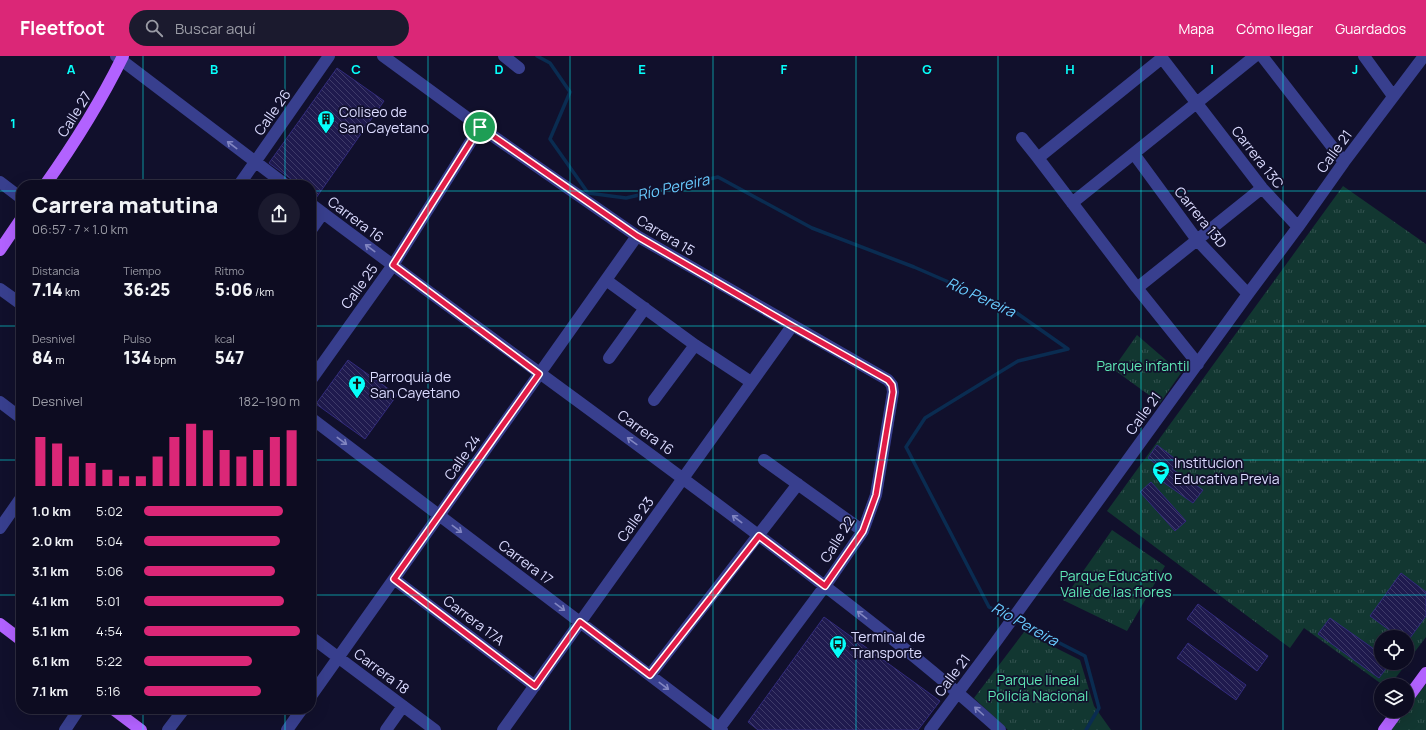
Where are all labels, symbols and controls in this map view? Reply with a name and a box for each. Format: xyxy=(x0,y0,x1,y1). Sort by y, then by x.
search box xyxy=(129,10,409,46)
text: Fleetfoot xyxy=(20,15,105,41)
icon: search xyxy=(143,17,165,39)
text: Buscar aquí xyxy=(175,18,256,39)
text: Mapa xyxy=(1179,19,1214,38)
text: Cómo llegar xyxy=(1236,19,1313,38)
text: Guardados xyxy=(1335,19,1406,38)
text: A xyxy=(67,60,76,78)
text: B xyxy=(210,60,218,78)
text: C xyxy=(351,60,361,78)
text: D xyxy=(494,60,504,78)
text: E xyxy=(638,60,646,78)
text: F xyxy=(781,60,788,78)
text: G xyxy=(922,60,932,78)
text: H xyxy=(1065,60,1075,78)
text: I xyxy=(1210,60,1214,78)
text: J xyxy=(1352,60,1358,78)
street label: Calle 26 xyxy=(249,85,295,139)
street label: Calle 27 xyxy=(53,88,95,140)
place label: Coliseo de San Cayetano xyxy=(339,102,429,137)
building icon: Coliseo de San Cayetano xyxy=(316,109,336,134)
pin xyxy=(463,110,497,144)
text: 1 xyxy=(10,114,16,132)
icon: arrive xyxy=(469,116,491,138)
street label: Carrera 13C xyxy=(1228,122,1288,192)
street label: Calle 21 xyxy=(1312,126,1356,176)
one-way arrow xyxy=(227,140,238,149)
water label: Río Pereira xyxy=(635,168,712,206)
street label: Carrera 13D xyxy=(1170,182,1232,252)
text: Carrera matutina xyxy=(32,190,218,220)
street label: Carrera 16 xyxy=(324,192,388,246)
button: share xyxy=(258,193,300,235)
street label: Carrera 15 xyxy=(633,210,699,260)
text: 06:57 · 7 × 1.0 km xyxy=(32,220,128,238)
one-way arrow xyxy=(364,244,375,252)
street label: Calle 25 xyxy=(336,260,382,312)
text: Distancia xyxy=(32,263,79,278)
text: Tiempo xyxy=(123,263,161,278)
text: Ritmo xyxy=(215,263,244,278)
water label: Río Pereira xyxy=(943,272,1019,322)
text: 7.14 xyxy=(32,278,63,301)
text: 36:25 xyxy=(123,278,170,301)
text: 5:06 xyxy=(215,278,253,301)
text: km xyxy=(63,284,80,299)
text: /km xyxy=(253,284,274,299)
text: Desnivel xyxy=(32,331,75,346)
text: Pulso xyxy=(123,331,151,346)
text: kcal xyxy=(215,331,235,346)
text: 84 xyxy=(32,346,53,369)
text: 134 xyxy=(123,346,152,369)
text: 547 xyxy=(215,346,244,369)
text: m xyxy=(53,352,65,367)
text: bpm xyxy=(152,352,176,367)
park label: Parque infantil xyxy=(1096,356,1190,375)
place label: Parroquia de San Cayetano xyxy=(370,367,460,402)
church icon: Parroquia de San Cayetano xyxy=(347,374,367,399)
street label: Calle 21 xyxy=(1121,388,1165,438)
text: Desnivel xyxy=(32,392,83,410)
text: 182–190 m xyxy=(239,392,300,410)
street label: Carrera 16 xyxy=(614,405,678,459)
street label: Calle 24 xyxy=(440,431,484,483)
one-way arrow xyxy=(336,437,347,446)
one-way arrow xyxy=(627,437,638,445)
place label: Institucion Educativa Previa xyxy=(1174,453,1280,488)
school or university icon: Institucion Educativa Previa xyxy=(1151,460,1171,485)
street label: Calle 23 xyxy=(612,493,658,545)
text: 1.0 km xyxy=(32,502,71,520)
text: 5:02 xyxy=(96,502,123,520)
street label: Calle 22 xyxy=(815,512,859,566)
one-way arrow xyxy=(731,515,742,523)
one-way arrow xyxy=(451,524,462,533)
text: 2.0 km xyxy=(32,532,74,550)
text: 5:04 xyxy=(96,532,123,550)
street label: Carrera 17 xyxy=(495,535,557,589)
text: 3.1 km xyxy=(32,562,69,580)
text: 5:06 xyxy=(96,562,123,580)
park label: Parque Educativo Valle de las flores xyxy=(1060,566,1172,601)
street label: Carrera 17A xyxy=(440,591,509,649)
text: 4.1 km xyxy=(32,592,69,610)
text: 5:01 xyxy=(96,592,120,610)
water label: Río Pereira xyxy=(988,597,1063,651)
one-way arrow xyxy=(555,603,566,611)
one-way arrow xyxy=(856,611,867,620)
text: 5.1 km xyxy=(32,622,69,640)
text: 4:54 xyxy=(96,622,123,640)
place label: Terminal de Transporte xyxy=(851,627,925,662)
map controls xyxy=(1374,630,1414,718)
button: locate xyxy=(1374,630,1414,670)
bus stop icon: Terminal de Transporte xyxy=(828,634,848,659)
street label: Carrera 18 xyxy=(350,644,414,698)
street label: Calle 21 xyxy=(930,650,974,700)
text: 6.1 km xyxy=(32,652,69,670)
text: 5:22 xyxy=(96,652,122,670)
park label: Parque lineal Policía Nacional xyxy=(988,670,1088,705)
button: layers xyxy=(1374,678,1414,718)
one-way arrow xyxy=(658,681,669,690)
text: 7.1 km xyxy=(32,682,68,700)
text: 5:16 xyxy=(96,682,121,700)
one-way arrow xyxy=(975,707,985,716)

